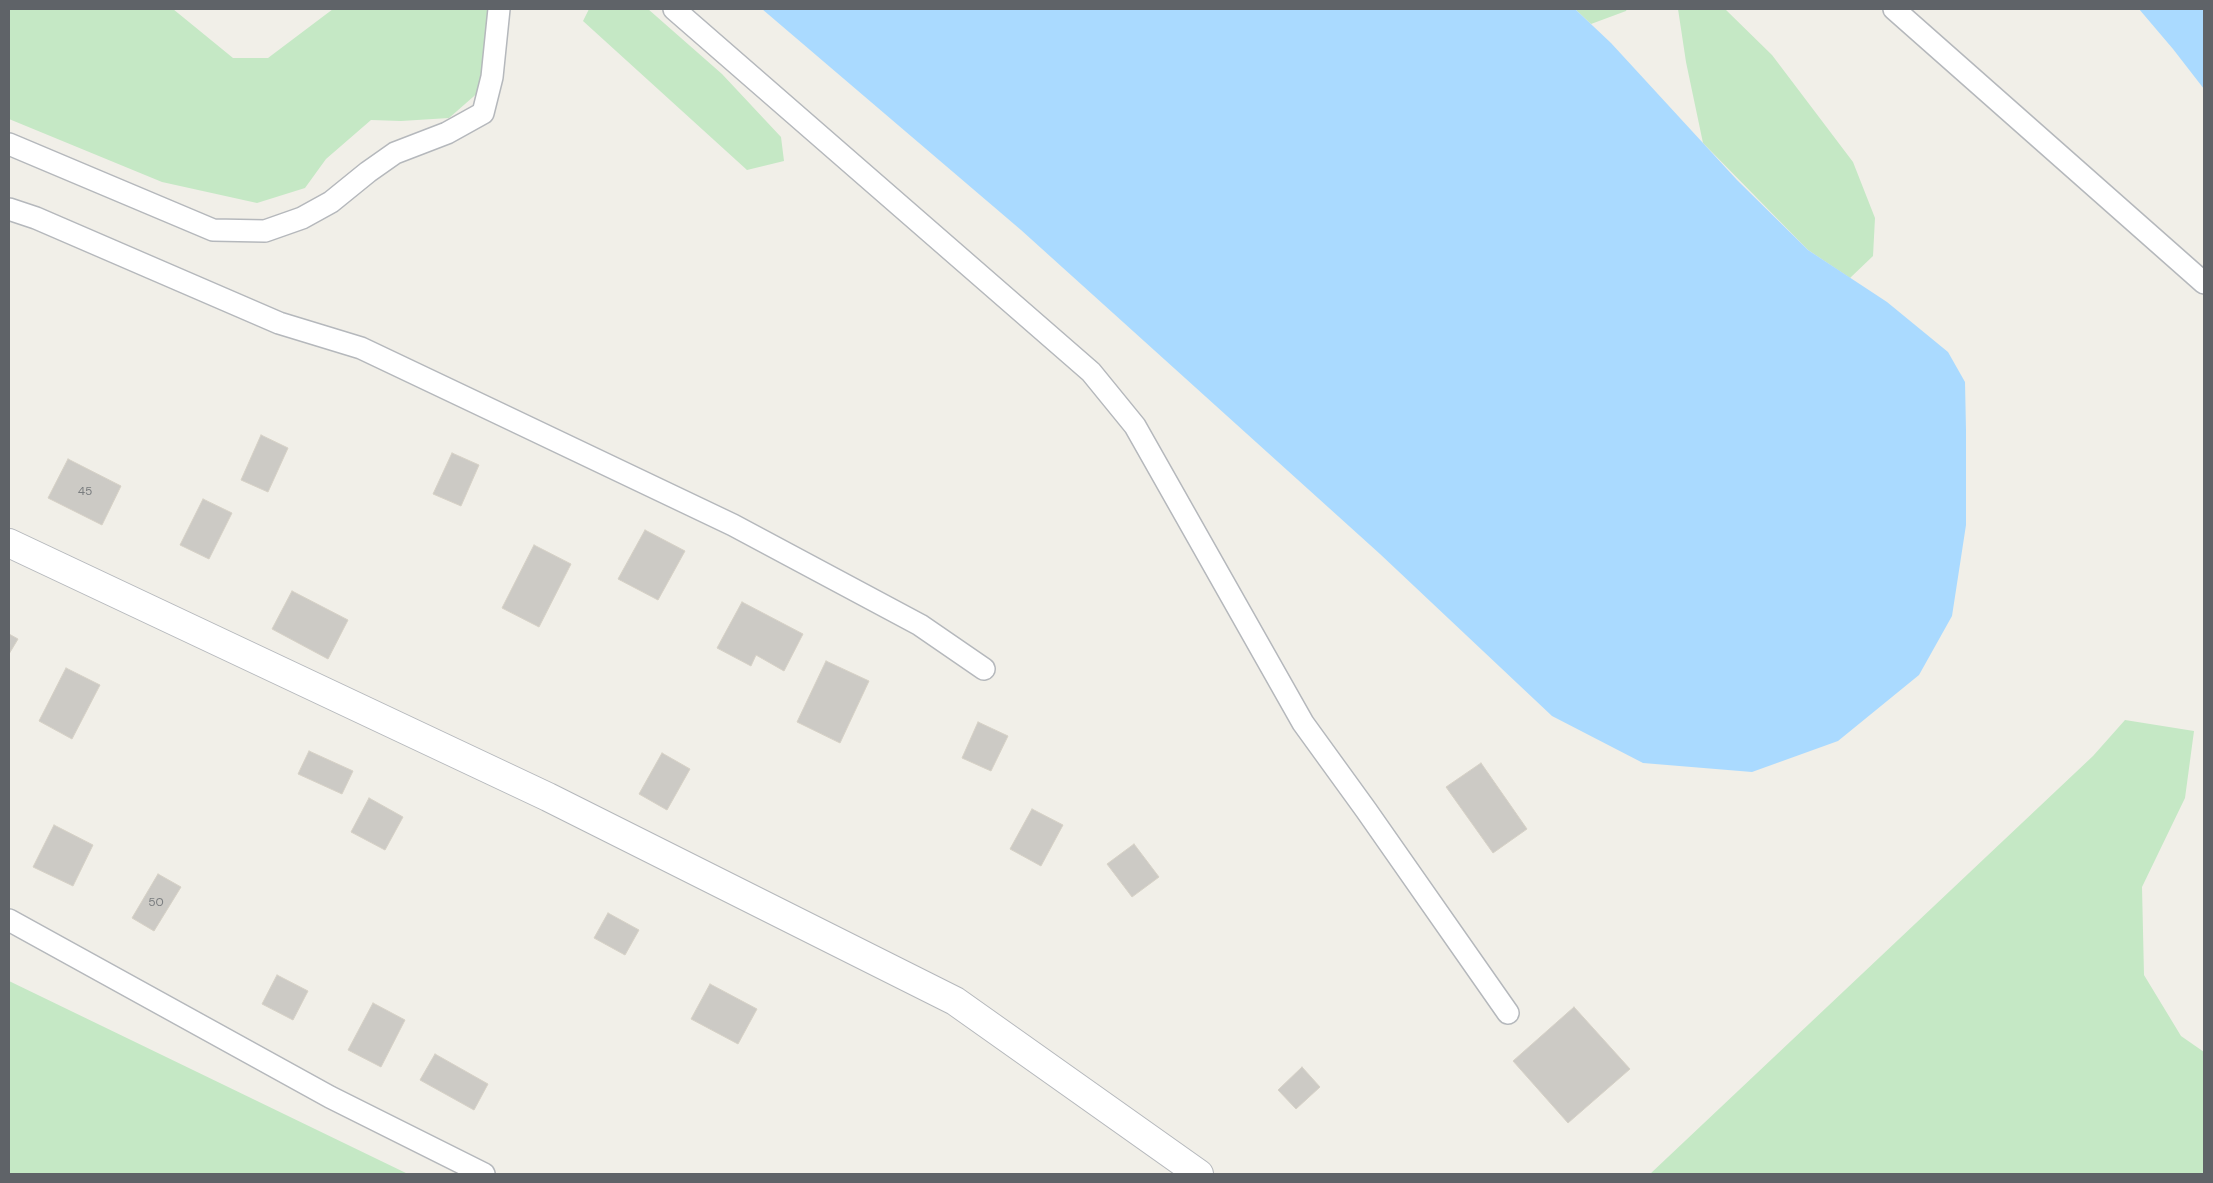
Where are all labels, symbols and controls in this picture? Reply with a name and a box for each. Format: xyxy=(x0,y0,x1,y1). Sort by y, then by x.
house number: 45 xyxy=(78,485,92,499)
house number: 50 xyxy=(148,896,164,910)

